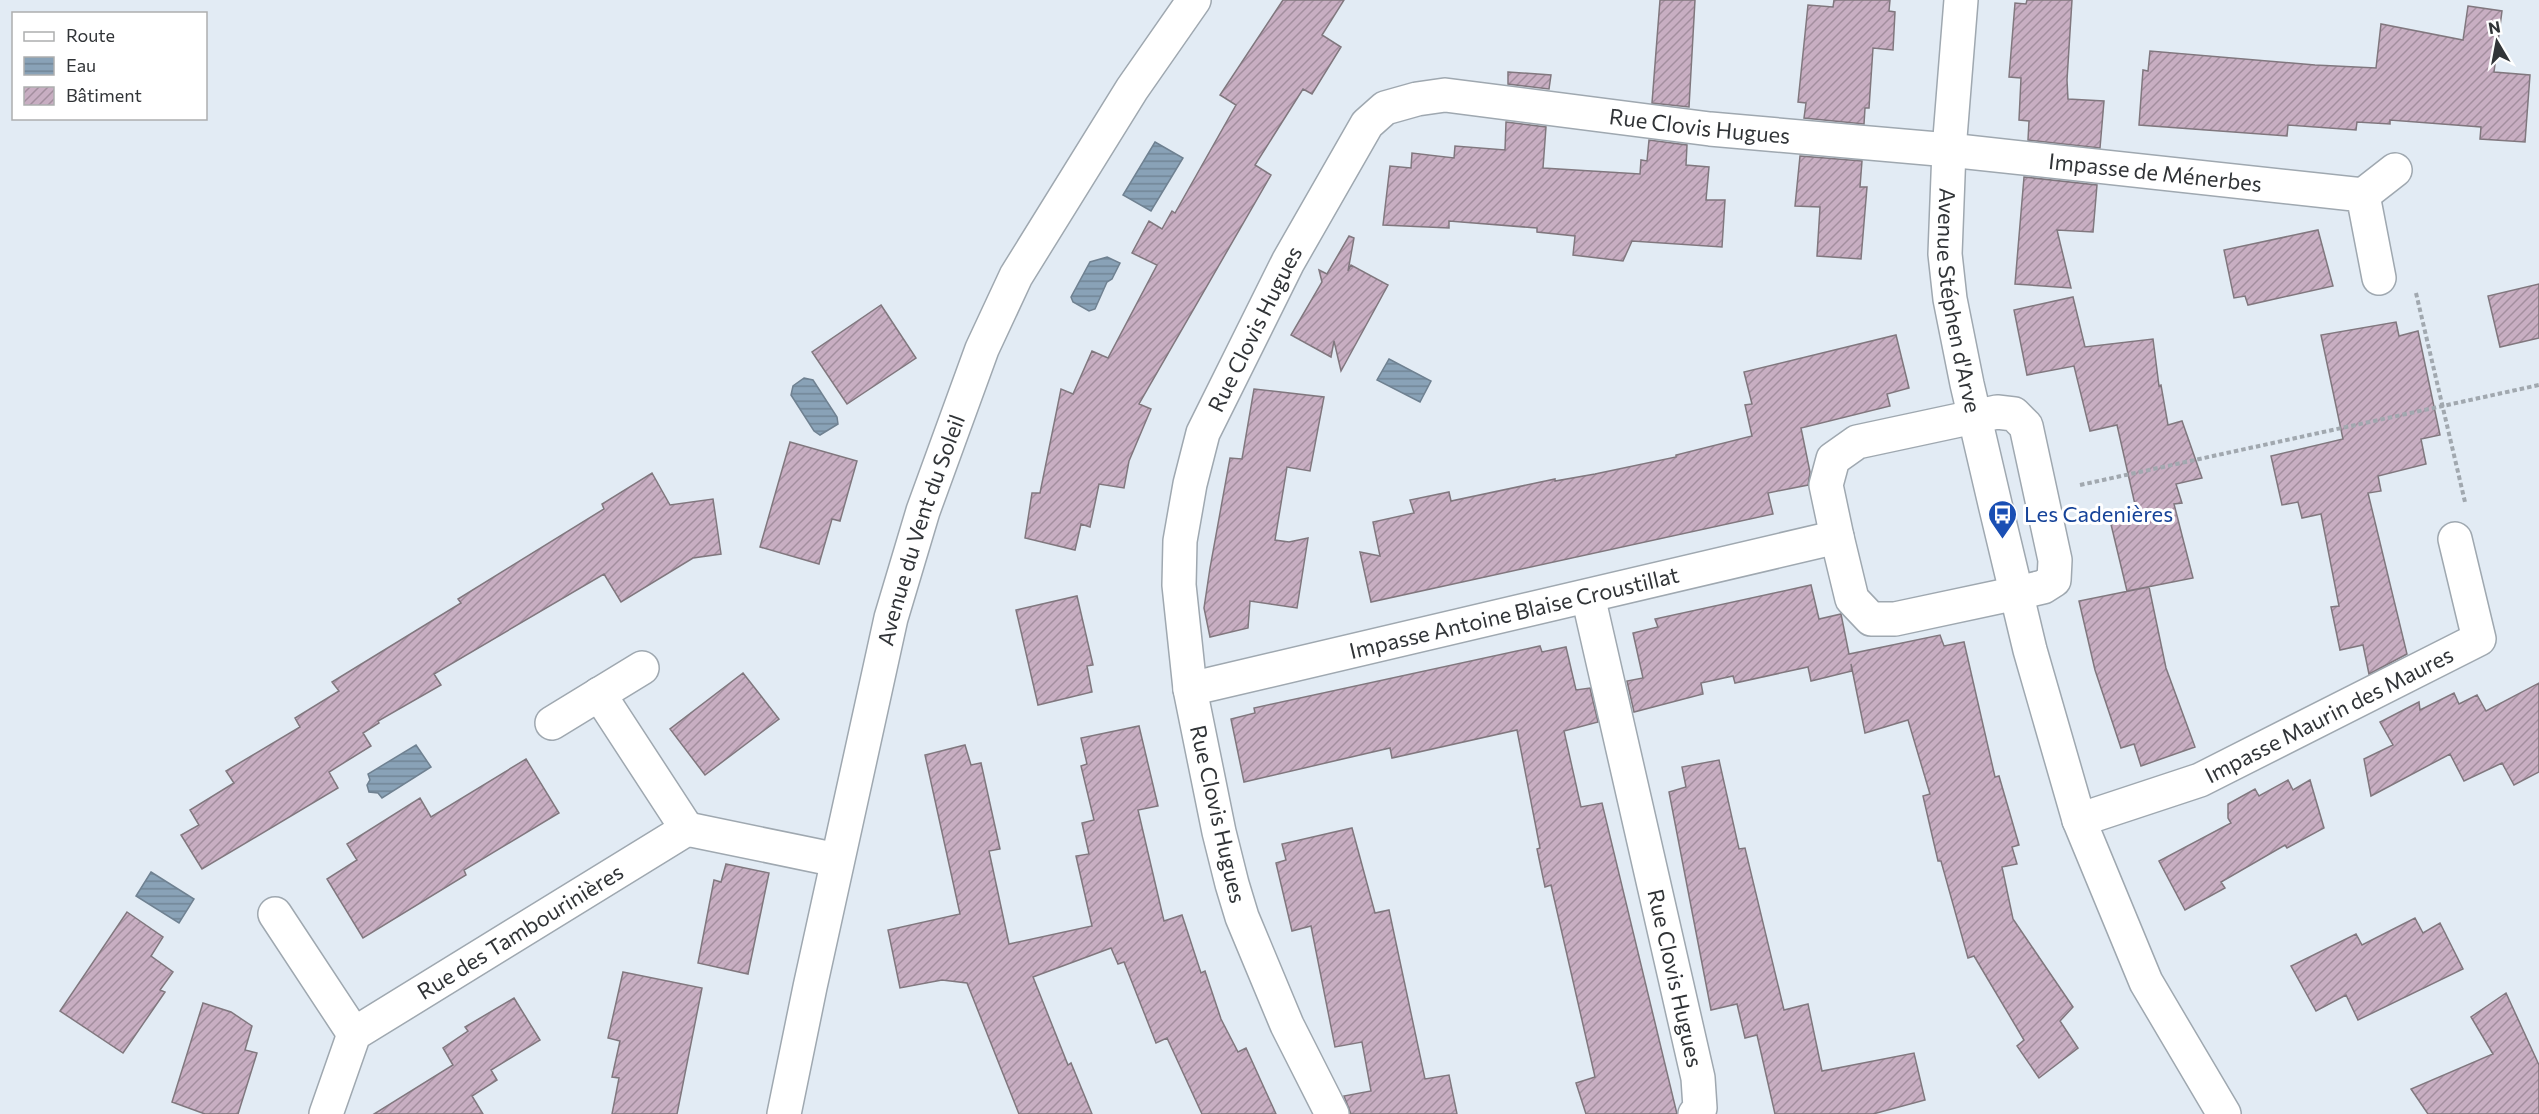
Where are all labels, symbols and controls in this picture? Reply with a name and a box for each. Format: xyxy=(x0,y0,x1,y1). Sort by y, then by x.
legend xyxy=(12,12,207,120)
north arrow xyxy=(2467,12,2527,72)
text: N xyxy=(2487,16,2502,37)
text: Route xyxy=(66,24,115,46)
text: Eau xyxy=(66,54,96,76)
text: Bâtiment xyxy=(66,84,142,106)
street label: Rue Clovis Hugues xyxy=(1608,102,1791,149)
street label: Impasse de Ménerbes xyxy=(2047,147,2263,197)
street label: Avenue Stéphen d'Arve xyxy=(1932,187,1987,415)
street label: Rue Clovis Hugues xyxy=(1202,241,1307,416)
street label: Avenue du Vent du Soleil xyxy=(871,411,970,648)
bus stop icon: Les Cadenières xyxy=(1987,498,2019,540)
place label: Les Cadenières xyxy=(2024,500,2173,527)
street label: Impasse Antoine Blaise Croustillat xyxy=(1347,561,1682,664)
street label: Impasse Maurin des Maures xyxy=(2200,640,2458,788)
street label: Rue Clovis Hugues xyxy=(1185,722,1252,906)
street label: Rue des Tambourinières xyxy=(412,858,628,1005)
street label: Rue Clovis Hugues xyxy=(1642,886,1709,1070)

